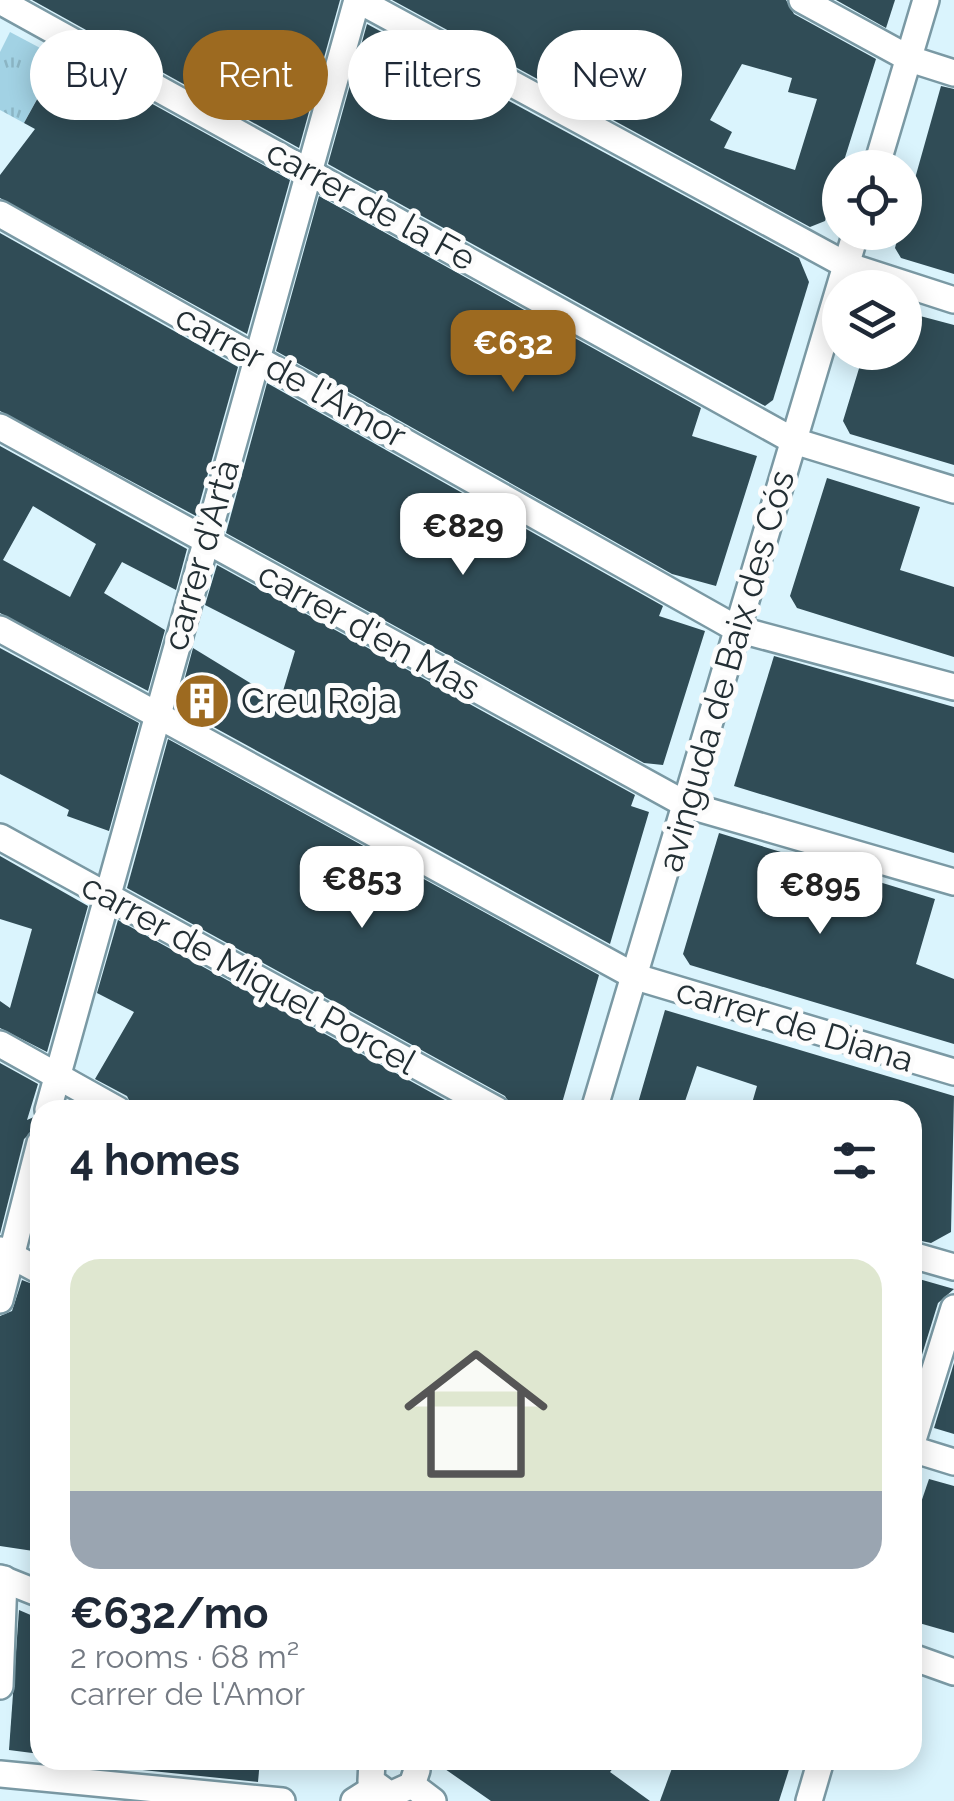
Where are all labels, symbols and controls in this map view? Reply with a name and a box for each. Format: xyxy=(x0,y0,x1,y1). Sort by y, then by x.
chip: Buy xyxy=(30,30,163,120)
chip: Rent xyxy=(183,30,328,120)
chip: Filters xyxy=(348,30,517,120)
chip: New xyxy=(537,30,682,120)
street label: carrer de la Fe xyxy=(260,130,483,279)
map controls xyxy=(822,150,922,370)
button: locate xyxy=(822,150,922,250)
button: layers xyxy=(822,270,922,370)
street label: carrer de l'Amor xyxy=(169,295,414,456)
pin: €632 xyxy=(454,310,572,395)
text: €632 xyxy=(473,324,553,361)
street label: carrer d'Artà xyxy=(154,455,247,655)
street label: avinguda de Baix des Cós xyxy=(649,466,802,876)
pin: €829 xyxy=(404,493,522,578)
text: €829 xyxy=(422,507,504,544)
street label: carrer d'en Mas xyxy=(251,553,487,708)
building icon: Creu Roja xyxy=(172,671,232,731)
place label: Creu Roja xyxy=(241,680,397,721)
pin: €853 xyxy=(303,846,421,931)
pin: €895 xyxy=(761,852,879,937)
text: €853 xyxy=(322,860,402,897)
street label: carrer de Miquel Porcel xyxy=(75,864,424,1083)
text: €895 xyxy=(779,866,861,903)
street label: carrer de Diana xyxy=(672,969,919,1080)
icon: filters xyxy=(827,1133,882,1188)
text: 4 homes xyxy=(70,1136,240,1185)
icon: home xyxy=(386,1324,566,1504)
text: €632/mo xyxy=(70,1589,268,1638)
text: 2 rooms · 68 m² xyxy=(70,1638,299,1675)
text: carrer de l'Amor xyxy=(70,1675,305,1712)

